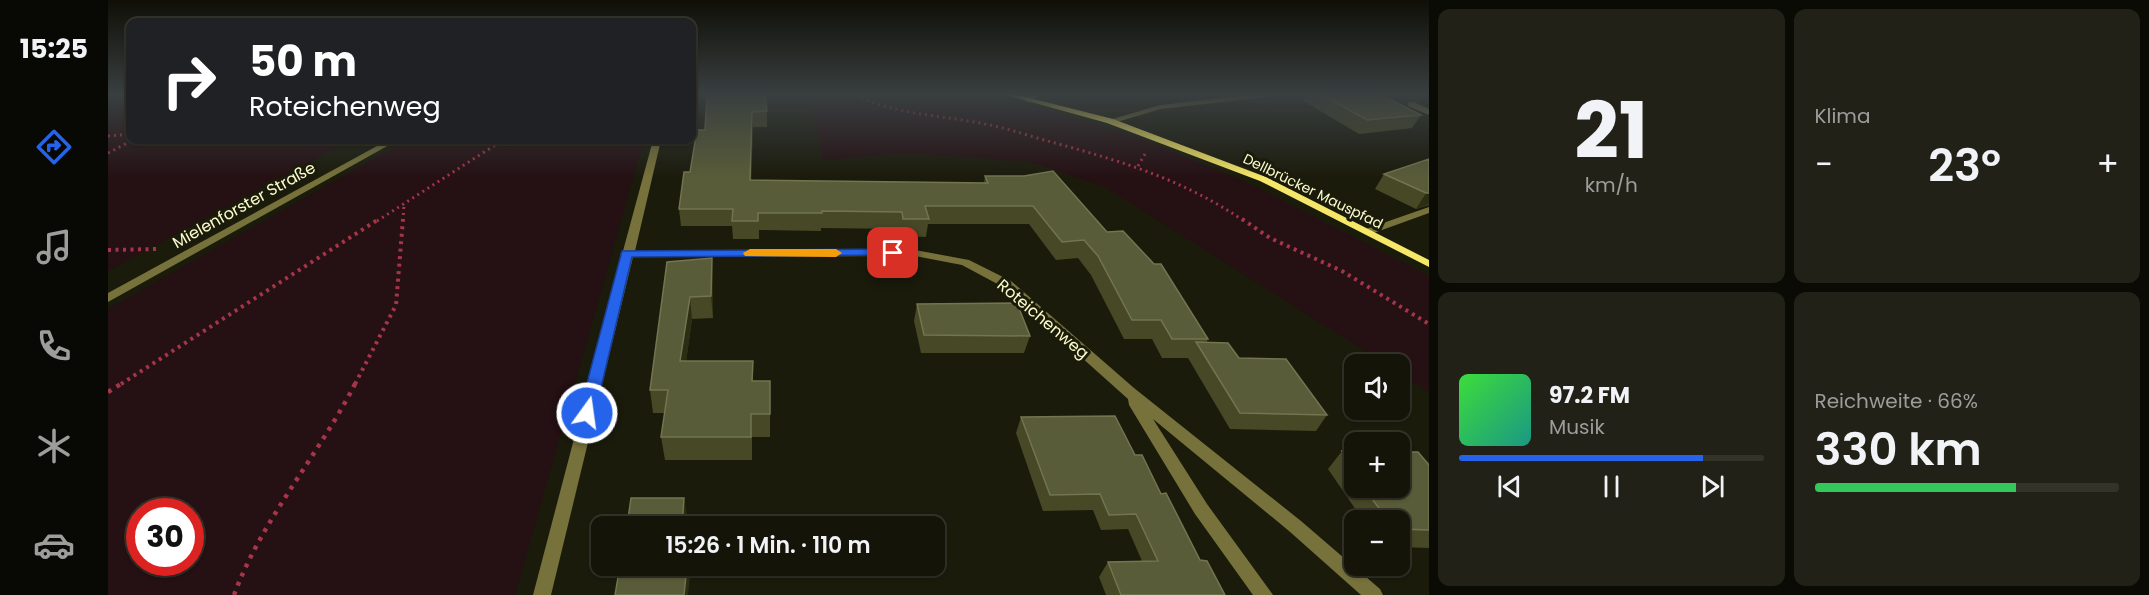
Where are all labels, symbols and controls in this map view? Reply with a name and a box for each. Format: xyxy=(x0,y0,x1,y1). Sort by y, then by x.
text: 15:25 xyxy=(20,30,88,67)
text: 50 m xyxy=(249,32,357,91)
icon: right xyxy=(150,42,228,120)
text: 21 xyxy=(1574,76,1648,185)
text: Roteichenweg xyxy=(249,88,441,125)
text: Klima xyxy=(1815,102,1870,130)
icon: directions xyxy=(33,126,75,168)
text: 23° xyxy=(1928,134,2001,197)
text: − xyxy=(1815,141,1833,188)
text: + xyxy=(2096,141,2119,188)
street label: Dellbrücker Mauspfad xyxy=(1240,148,1386,234)
street label: Mielenforster Straße xyxy=(168,156,320,254)
text: km/h xyxy=(1585,171,1638,199)
icon: music xyxy=(33,226,75,268)
pin xyxy=(867,227,918,278)
icon: arrive xyxy=(876,236,909,269)
street label: Roteichenweg xyxy=(992,274,1094,364)
icon: phone xyxy=(33,325,75,367)
map controls xyxy=(1344,354,1410,576)
button: sound xyxy=(1344,354,1410,420)
text: 97.2 FM xyxy=(1549,380,1630,411)
position arrow xyxy=(555,381,619,445)
text: Reichweite · 66% xyxy=(1815,387,1978,415)
text: Musik xyxy=(1549,413,1605,441)
text: 330 km xyxy=(1815,418,1982,481)
icon: climate xyxy=(33,425,75,467)
button: + xyxy=(1344,432,1410,498)
icon: previous xyxy=(1493,470,1526,503)
icon: pause xyxy=(1595,470,1628,503)
icon: next xyxy=(1696,470,1729,503)
speed limit sign: 30 xyxy=(126,498,204,576)
button: − xyxy=(1344,510,1410,576)
icon: car xyxy=(33,524,75,566)
text: 15:26 · 1 Min. · 110 m xyxy=(665,530,871,561)

